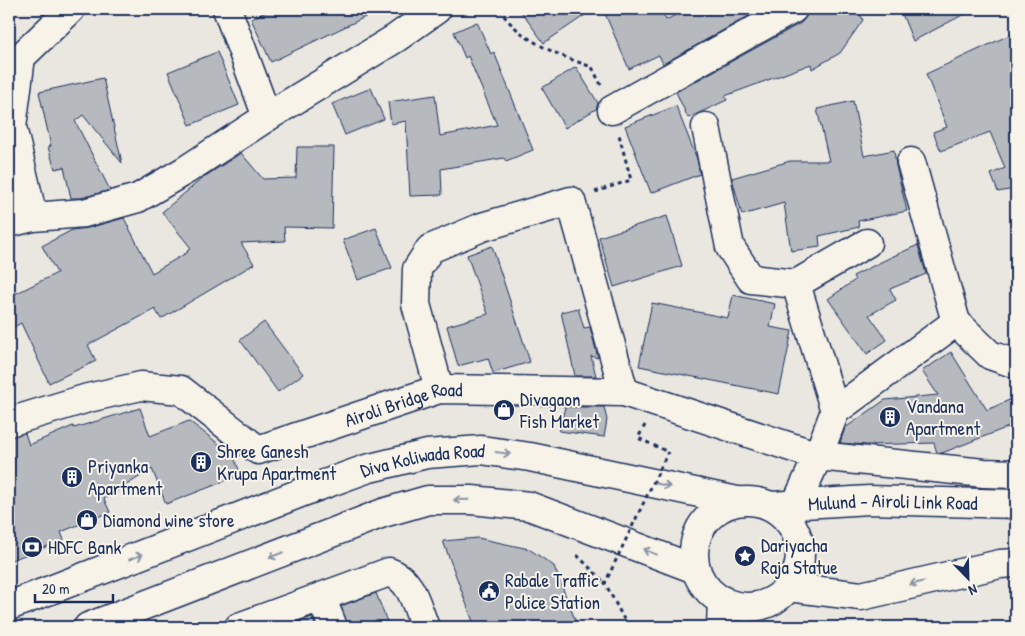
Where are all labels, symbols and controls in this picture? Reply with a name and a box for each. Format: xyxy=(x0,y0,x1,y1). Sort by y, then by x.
street label: Airoli Bridge Road xyxy=(341,376,463,433)
place label: Divagaon Fish Market xyxy=(519,386,600,434)
place label: Vandana Apartment xyxy=(906,393,981,441)
shop icon: Divagaon Fish Market xyxy=(492,398,516,422)
building icon: Vandana Apartment xyxy=(878,405,902,429)
street label: Diva Koliwada Road xyxy=(356,437,487,483)
place label: Shree Ganesh Krupa Apartment xyxy=(217,438,337,486)
one-way arrow xyxy=(495,448,511,458)
building icon: Shree Ganesh Krupa Apartment xyxy=(189,450,213,474)
place label: Priyanka Apartment xyxy=(88,453,163,501)
building icon: Priyanka Apartment xyxy=(60,465,84,489)
one-way arrow xyxy=(654,481,670,490)
street label: Mulund - Airoli Link Road xyxy=(807,487,979,517)
one-way arrow xyxy=(453,495,470,505)
place label: Diamond wine store xyxy=(103,507,235,533)
shop icon: Diamond wine store xyxy=(75,508,99,532)
place label: Dariyacha Raja Statue xyxy=(761,532,838,580)
place label: HDFC Bank xyxy=(48,534,121,560)
bank icon: HDFC Bank xyxy=(20,535,44,559)
place icon: Dariyacha Raja Statue xyxy=(733,544,757,568)
one-way arrow xyxy=(643,547,658,556)
one-way arrow xyxy=(269,550,284,560)
one-way arrow xyxy=(128,551,143,561)
north arrow xyxy=(942,554,992,604)
place label: Rabale Traffic Police Station xyxy=(505,567,600,615)
scale bar xyxy=(35,571,112,603)
text: 20 m xyxy=(42,578,69,599)
public building icon: Rabale Traffic Police Station xyxy=(477,579,501,603)
one-way arrow xyxy=(910,579,926,588)
text: N xyxy=(966,580,980,601)

